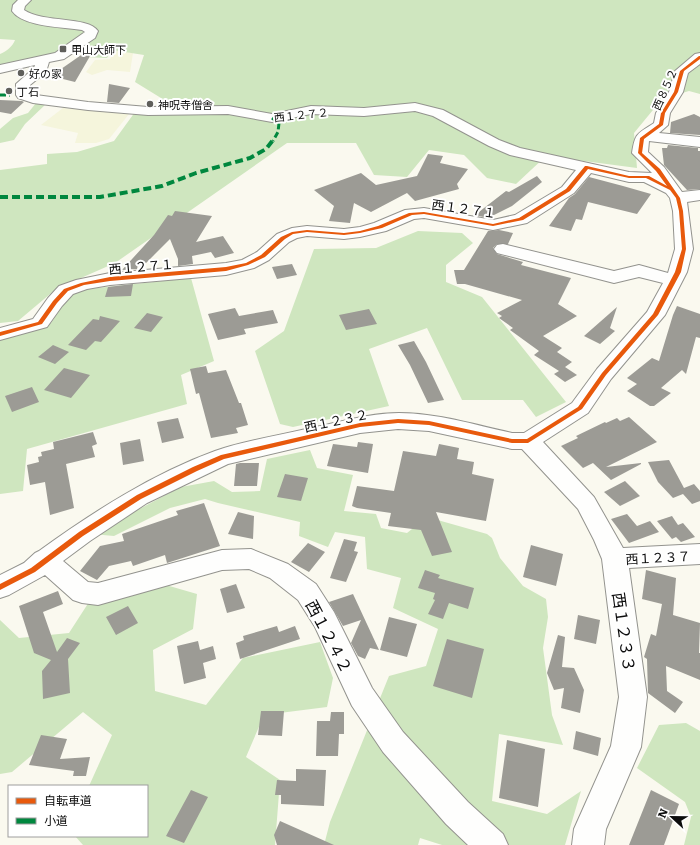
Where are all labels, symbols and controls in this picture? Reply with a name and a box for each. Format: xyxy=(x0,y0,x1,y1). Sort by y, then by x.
place label: 甲山大師下 xyxy=(71,41,126,57)
marker: 甲山大師下 xyxy=(58,44,68,54)
place label: 好の家 xyxy=(29,65,62,81)
street label: 西８５２ xyxy=(648,66,680,112)
marker: 好の家 xyxy=(16,68,26,78)
place label: 丁石 xyxy=(17,83,39,99)
marker: 丁石 xyxy=(4,86,14,96)
place label: 神呪寺僧舎 xyxy=(158,96,213,112)
marker: 神呪寺僧舎 xyxy=(145,99,155,109)
street label: 西１２７２ xyxy=(273,103,329,125)
street label: 西１２７１ xyxy=(430,194,498,222)
street label: 西１２７１ xyxy=(108,254,174,278)
street label: 西１２３２ xyxy=(302,404,370,436)
street label: 西１２３７ xyxy=(625,546,691,568)
street label: 西１２３３ xyxy=(608,591,642,673)
street label: 西１２４２ xyxy=(301,595,359,677)
legend xyxy=(8,785,148,837)
text: 自転車道 xyxy=(44,791,92,809)
north arrow xyxy=(652,797,692,837)
text: N xyxy=(653,806,671,820)
text: 小道 xyxy=(44,811,68,829)

